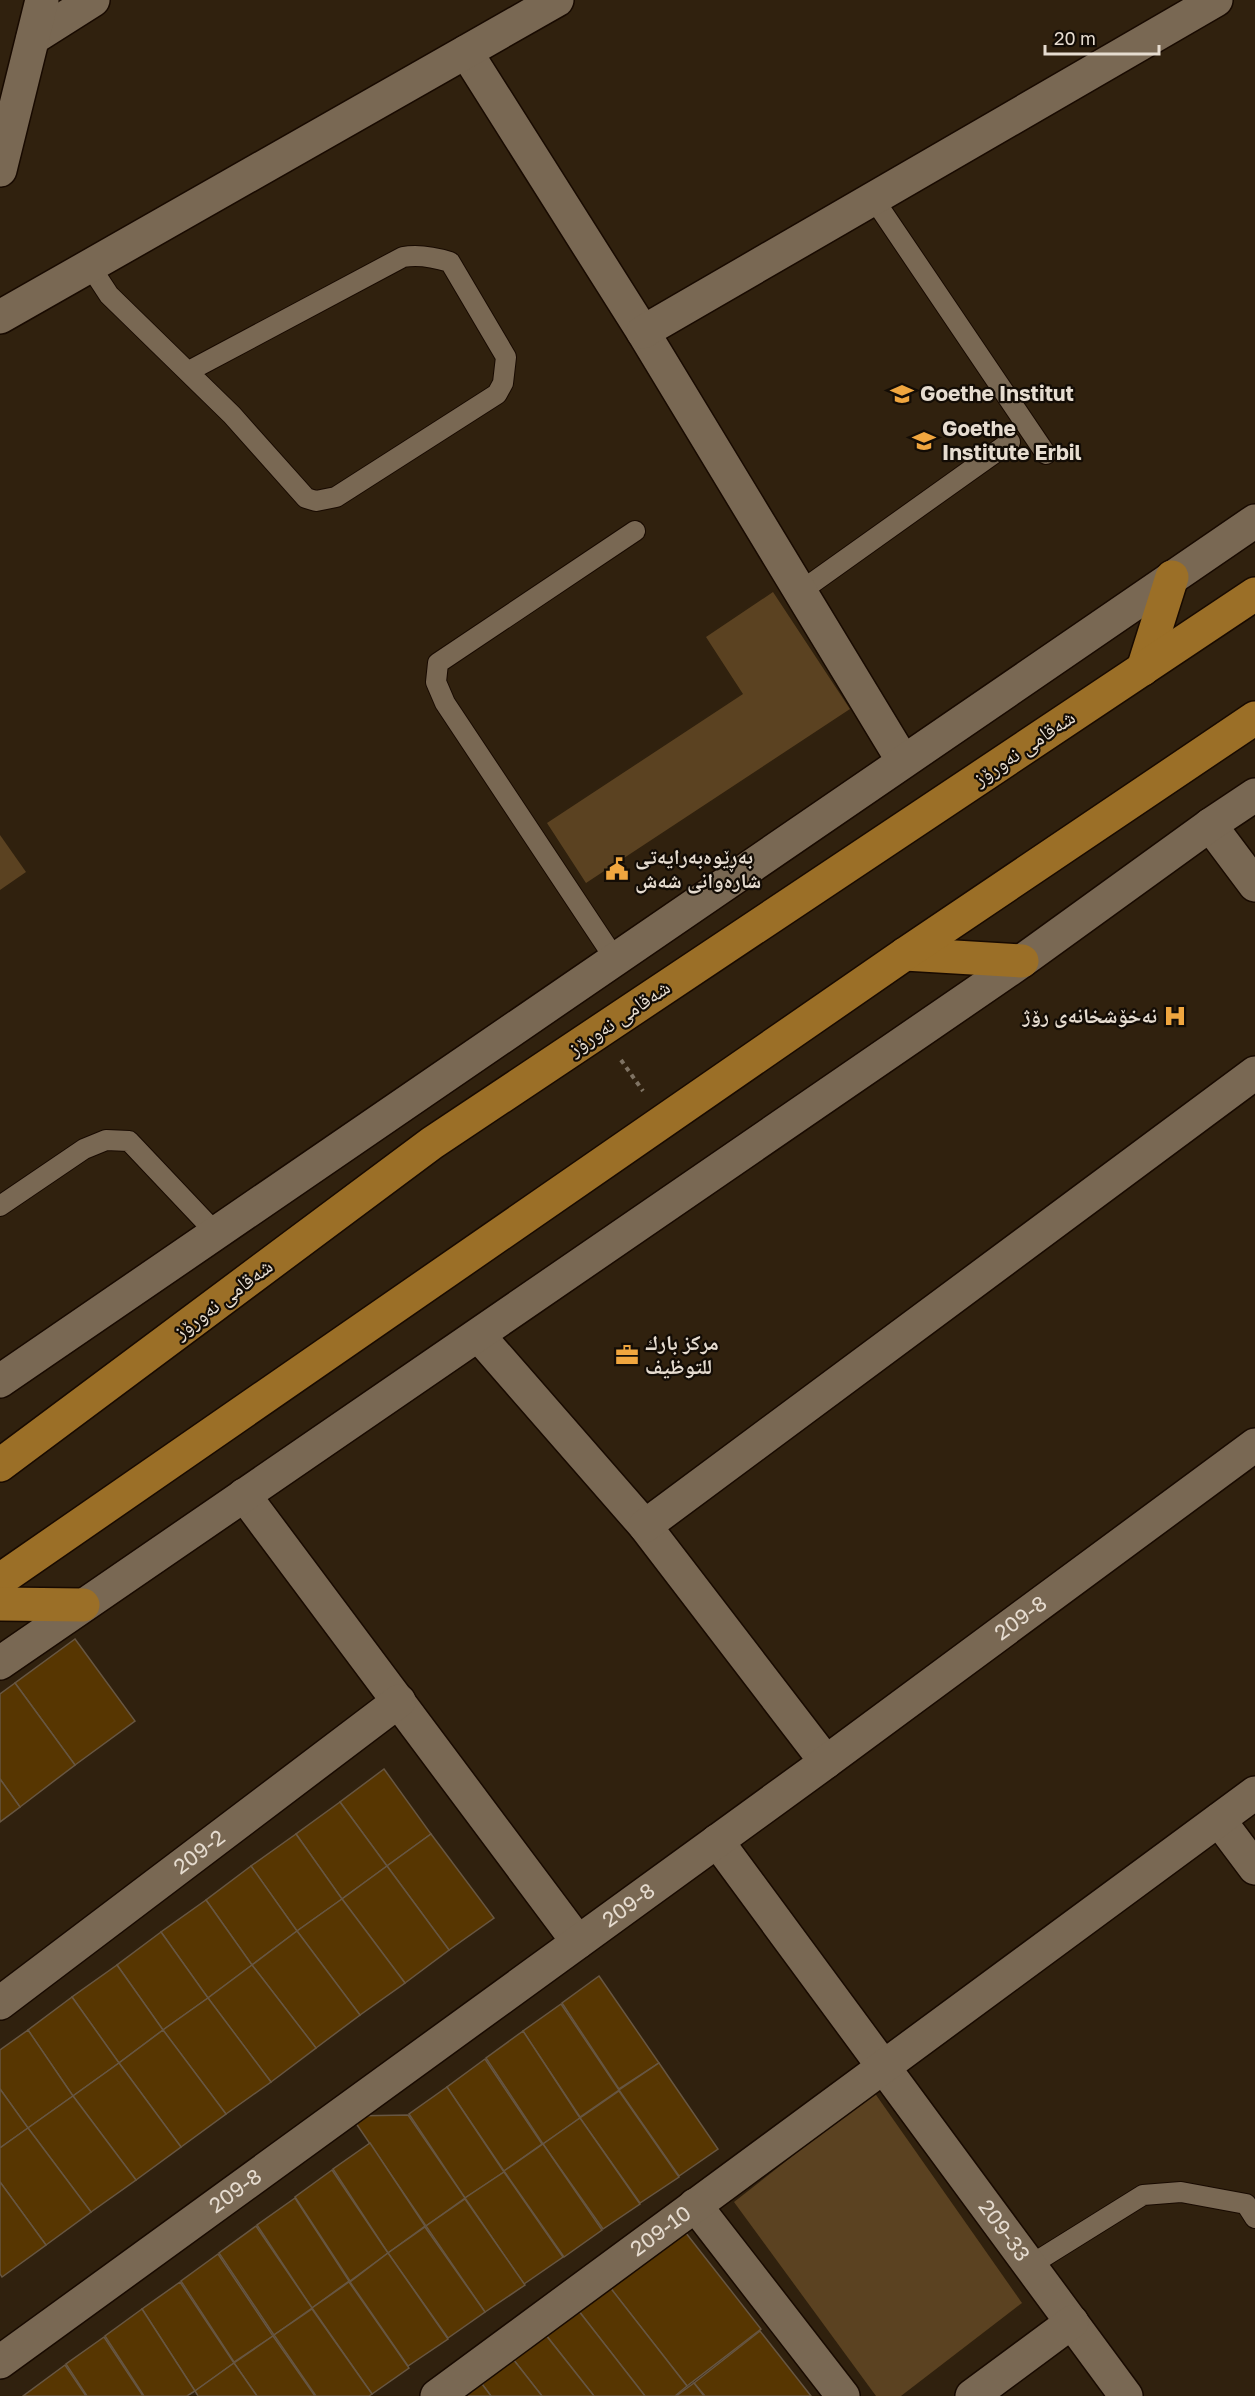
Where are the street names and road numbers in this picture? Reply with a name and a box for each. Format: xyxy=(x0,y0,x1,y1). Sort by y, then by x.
street label: شەقامی نەورۆز xyxy=(966,703,1080,792)
street label: شەقامی نەورۆز xyxy=(561,973,675,1062)
street label: شەقامی نەورۆز xyxy=(167,1252,278,1345)
street label: 209-8 xyxy=(989,1589,1051,1645)
street label: 209-2 xyxy=(168,1823,230,1879)
street label: 209-8 xyxy=(597,1877,659,1932)
street label: 209-8 xyxy=(203,2162,266,2218)
street label: 209-33 xyxy=(974,2194,1036,2266)
street label: 209-10 xyxy=(625,2199,696,2261)

